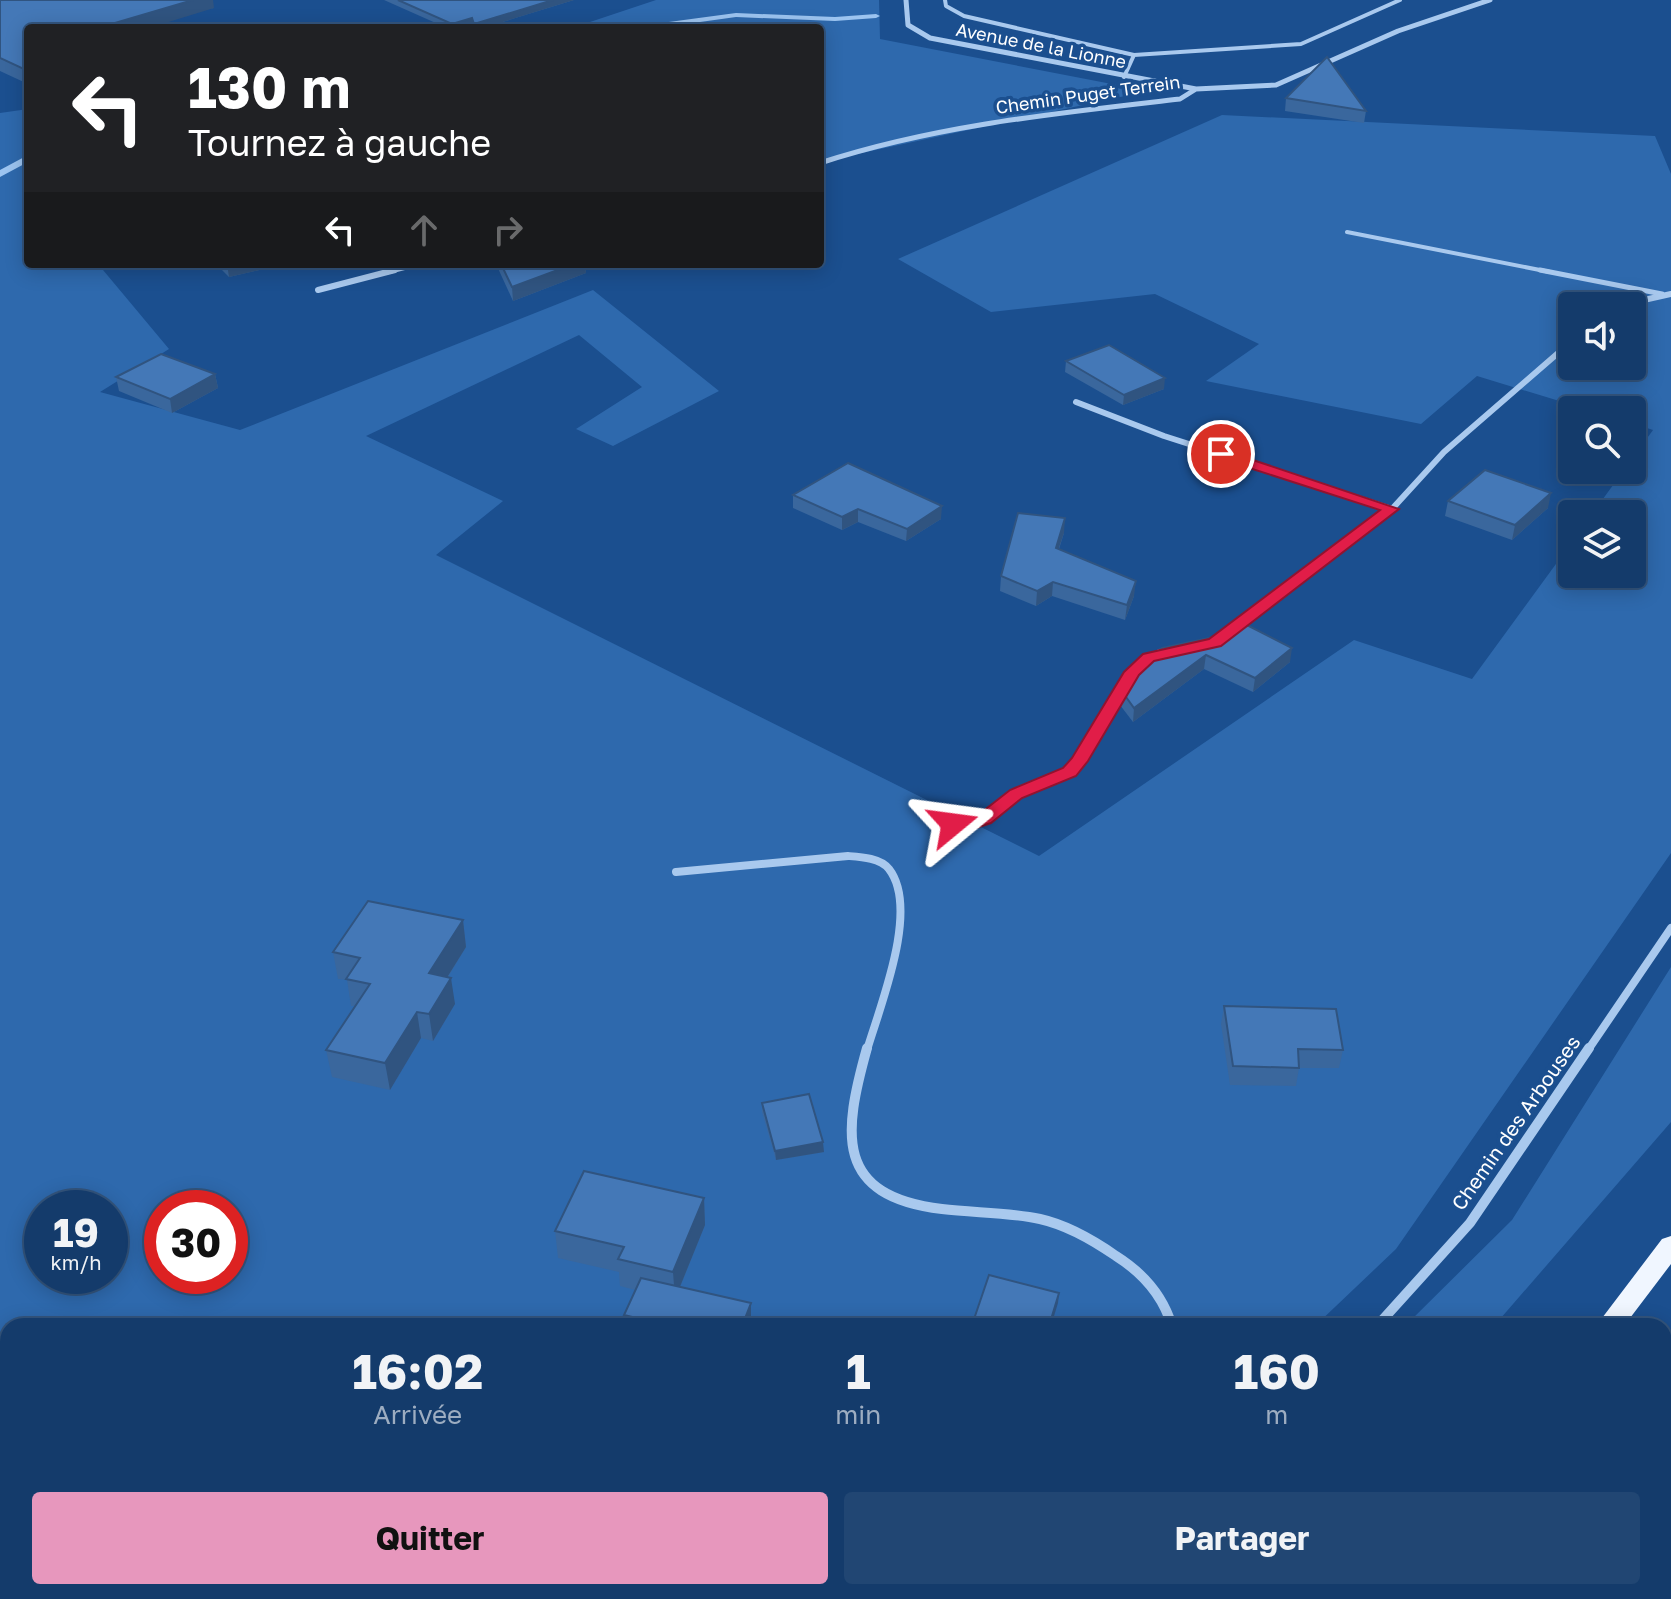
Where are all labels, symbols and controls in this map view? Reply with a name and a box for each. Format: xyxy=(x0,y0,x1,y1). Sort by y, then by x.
street label: Avenue de la Lionne xyxy=(954,18,1128,72)
text: 130 m xyxy=(188,53,350,120)
icon: left xyxy=(56,56,160,160)
street label: Chemin Puget Terrein xyxy=(994,70,1182,118)
text: Tournez à gauche xyxy=(188,121,491,164)
icon: left xyxy=(318,208,362,252)
icon: ahead xyxy=(402,208,446,252)
icon: right xyxy=(486,208,530,252)
map controls xyxy=(1558,292,1646,588)
button: sound xyxy=(1558,292,1646,380)
button: search xyxy=(1558,396,1646,484)
pin xyxy=(1187,420,1255,488)
icon: arrive xyxy=(1199,432,1243,476)
button: layers xyxy=(1558,500,1646,588)
position arrow xyxy=(911,782,995,866)
street label: Chemin des Arbouses xyxy=(1446,1030,1585,1214)
speed limit sign: 30 xyxy=(144,1190,248,1294)
text: 19 xyxy=(53,1208,99,1256)
text: km/h xyxy=(51,1250,101,1274)
text: 16:02 xyxy=(352,1342,483,1400)
text: 1 xyxy=(846,1342,871,1400)
text: 160 xyxy=(1233,1342,1320,1400)
text: Arrivée xyxy=(373,1399,462,1430)
text: min xyxy=(835,1399,881,1430)
text: m xyxy=(1265,1399,1288,1430)
button: Quitter xyxy=(32,1492,828,1584)
button: Partager xyxy=(844,1492,1640,1584)

